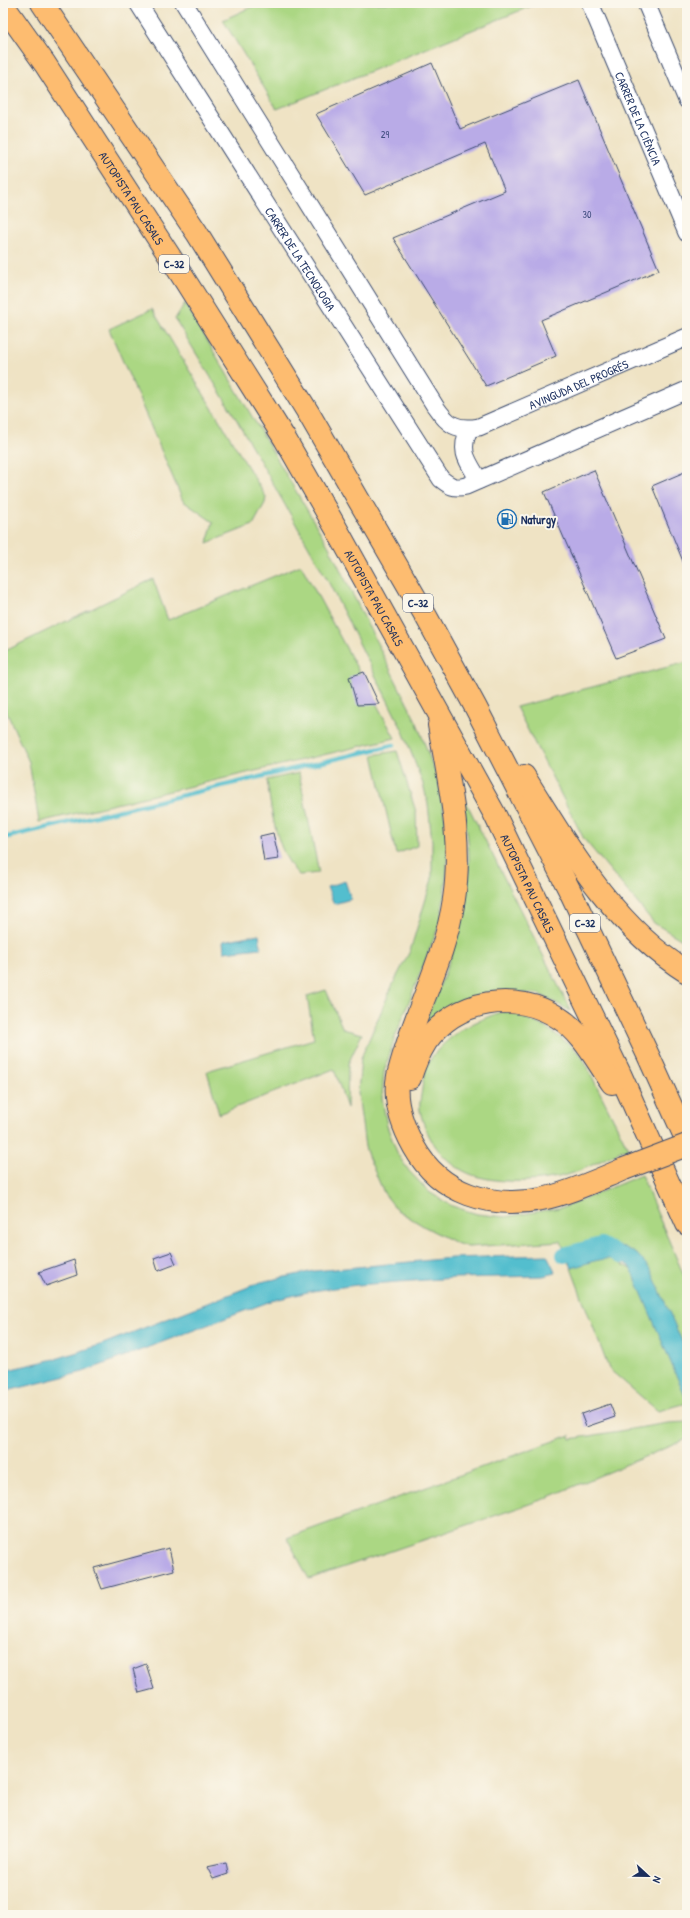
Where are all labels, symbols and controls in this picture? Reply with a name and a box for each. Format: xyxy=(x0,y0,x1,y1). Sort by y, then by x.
street label: CARRER DE LA CIÈNCIA xyxy=(611,69,666,168)
house number: 29 xyxy=(381,128,390,141)
street label: AUTOPISTA PAU CASALS xyxy=(95,148,169,248)
street label: CARRER DE LA TECNOLOGIA xyxy=(261,203,340,314)
house number: 30 xyxy=(583,208,592,221)
road number: C-32 xyxy=(159,255,189,273)
street label: AVINGUDA DEL PROGRÉS xyxy=(526,355,631,413)
fuel station icon: Naturgy xyxy=(496,508,518,530)
place label: Naturgy xyxy=(521,511,556,529)
street label: AUTOPISTA PAU CASALS xyxy=(341,546,409,650)
road number: C-32 xyxy=(403,594,433,612)
street label: AUTOPISTA PAU CASALS xyxy=(497,831,559,936)
road number: C-32 xyxy=(570,914,600,932)
north arrow xyxy=(628,1856,668,1896)
text: N xyxy=(650,1874,665,1885)

